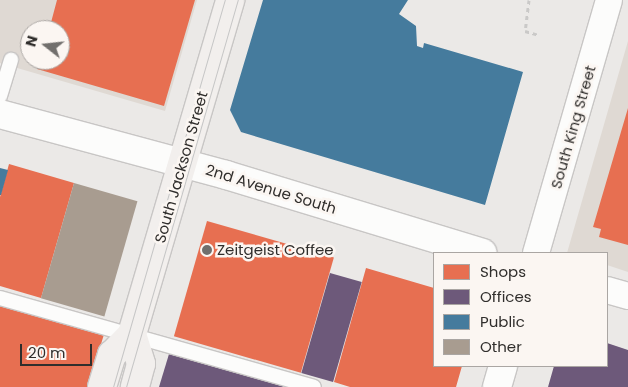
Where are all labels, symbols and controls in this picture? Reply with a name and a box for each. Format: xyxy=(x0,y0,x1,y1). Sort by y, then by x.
north arrow xyxy=(20,20,70,70)
text: N xyxy=(20,33,43,49)
street label: South King Street xyxy=(547,63,599,191)
street label: South Jackson Street xyxy=(151,89,211,245)
street label: 2nd Avenue South xyxy=(203,161,339,217)
place label: Zeitgeist Coffee xyxy=(217,241,334,259)
marker: Zeitgeist Coffee xyxy=(201,244,213,256)
legend xyxy=(433,252,608,367)
text: Shops xyxy=(480,261,526,282)
text: Offices xyxy=(480,286,532,307)
text: Public xyxy=(480,311,525,332)
scale bar xyxy=(22,334,95,366)
text: Other xyxy=(480,336,522,357)
text: 20 m xyxy=(28,342,66,363)

